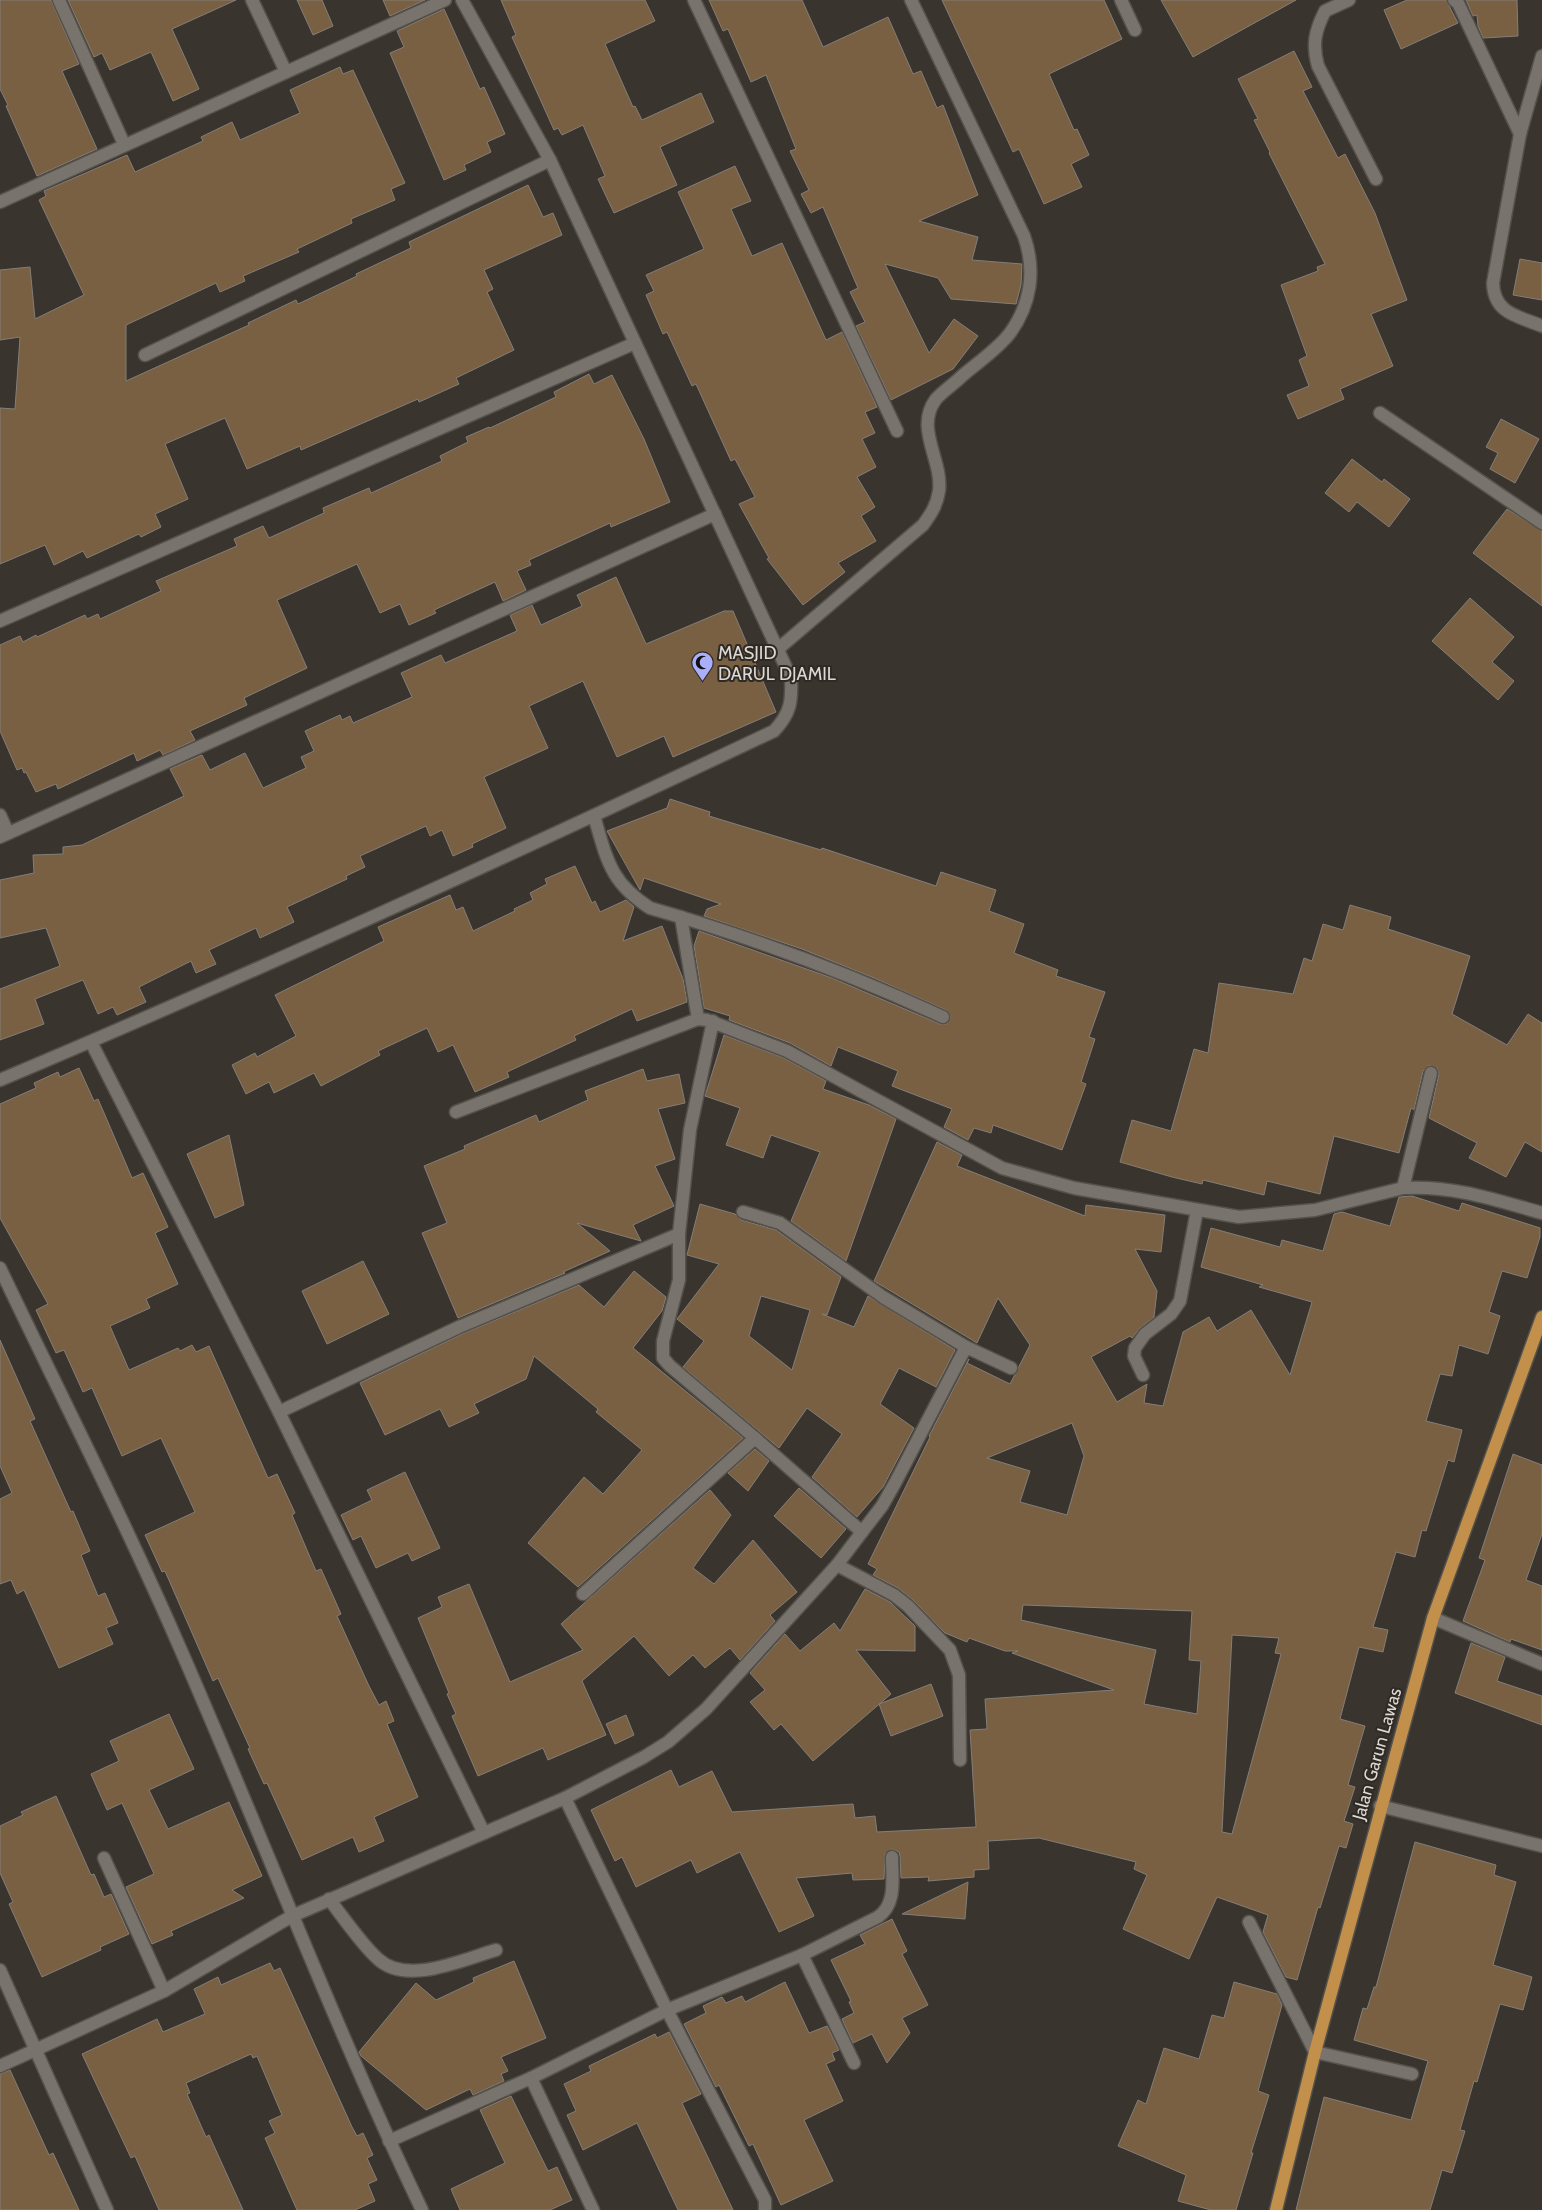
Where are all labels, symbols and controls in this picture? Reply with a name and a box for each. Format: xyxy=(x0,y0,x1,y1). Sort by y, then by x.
place label: MASJID DARUL DJAMIL xyxy=(718,642,836,685)
mosque icon: MASJID DARUL DJAMIL xyxy=(690,651,714,682)
street label: Jalan Garun Lawas xyxy=(1347,1685,1406,1824)

